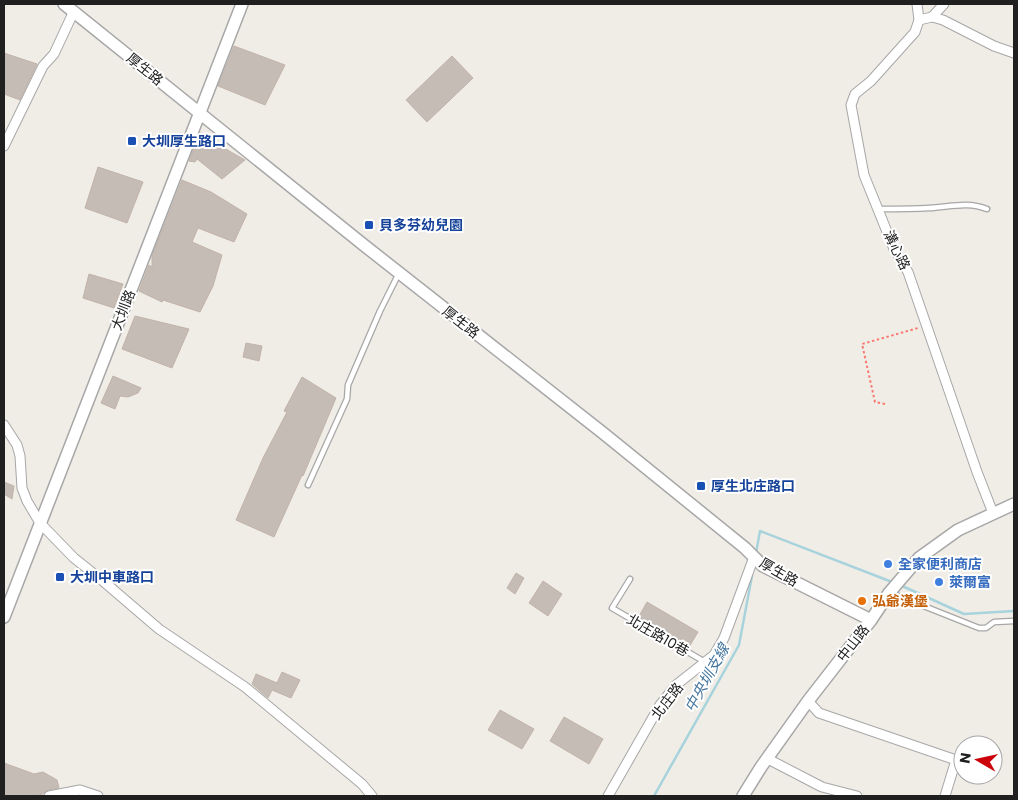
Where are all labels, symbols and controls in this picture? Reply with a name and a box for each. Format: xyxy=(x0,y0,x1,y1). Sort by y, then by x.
street label: 厚生路 xyxy=(122,48,168,90)
place label: 大圳厚生路口 xyxy=(142,131,226,151)
marker: 大圳厚生路口 xyxy=(126,135,138,147)
place label: 貝多芬幼兒園 xyxy=(379,215,463,235)
marker: 貝多芬幼兒園 xyxy=(363,219,375,231)
street label: 溝心路 xyxy=(879,227,915,273)
street label: 大圳路 xyxy=(106,287,140,333)
street label: 厚生路 xyxy=(438,301,484,343)
place label: 厚生北庄路口 xyxy=(711,476,795,496)
marker: 厚生北庄路口 xyxy=(695,480,707,492)
street label: 厚生路 xyxy=(756,553,802,591)
place label: 全家便利商店 xyxy=(898,554,982,574)
marker: 全家便利商店 xyxy=(882,558,894,570)
place label: 大圳中車路口 xyxy=(70,567,154,587)
marker: 大圳中車路口 xyxy=(54,571,66,583)
place label: 萊爾富 xyxy=(949,572,991,592)
marker: 萊爾富 xyxy=(933,576,945,588)
place label: 弘爺漢堡 xyxy=(872,591,928,611)
marker: 弘爺漢堡 xyxy=(856,595,868,607)
street label: 北庄路10巷 xyxy=(623,609,693,661)
street label: 中山路 xyxy=(832,620,874,666)
water label: 中央圳支線 xyxy=(679,638,735,716)
street label: 北庄路 xyxy=(646,678,688,724)
north arrow xyxy=(953,735,1003,785)
text: N xyxy=(954,751,976,765)

